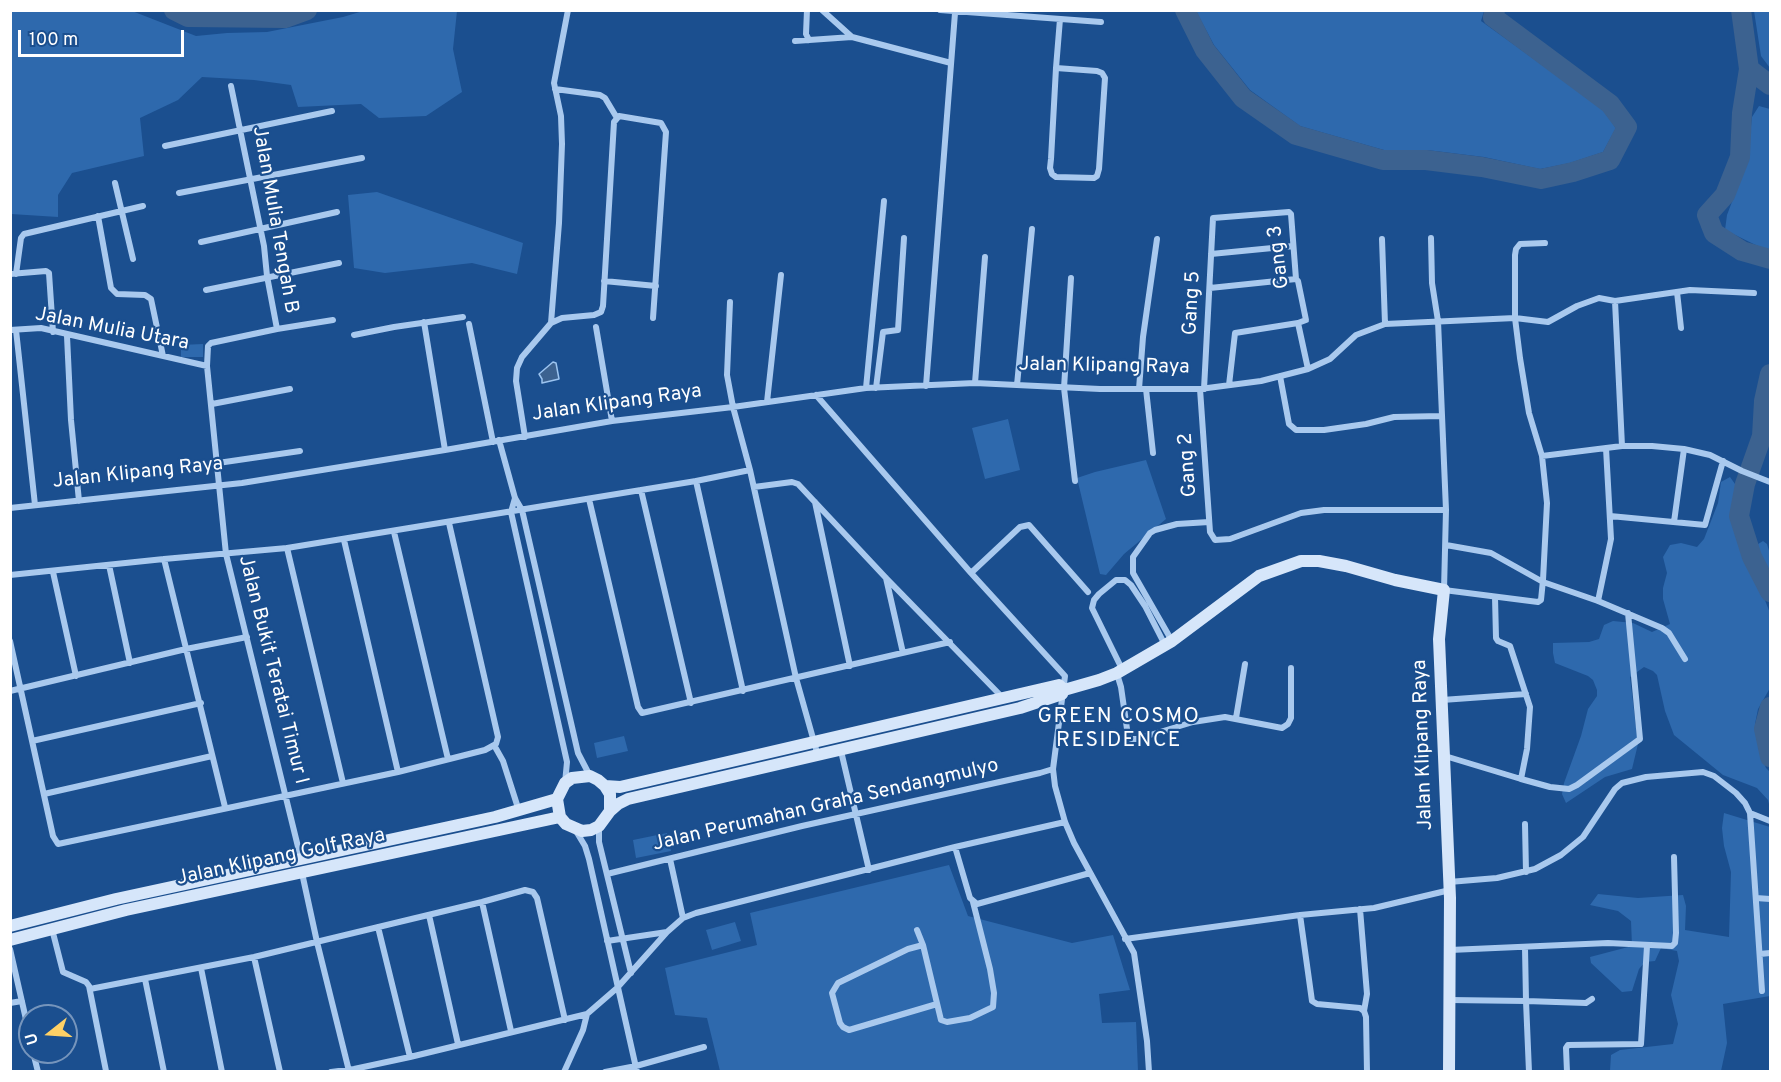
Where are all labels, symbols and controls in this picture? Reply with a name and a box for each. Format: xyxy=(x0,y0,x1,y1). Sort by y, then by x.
scale bar xyxy=(21,18,188,56)
text: 100 m xyxy=(29,29,78,52)
street label: Jalan Mulia Tengah B xyxy=(246,125,302,315)
street label: Gang 3 xyxy=(1264,224,1296,290)
street label: Gang 5 xyxy=(1179,270,1207,336)
street label: Jalan Mulia Utara xyxy=(33,303,191,357)
street label: Jalan Klipang Raya xyxy=(1018,354,1190,380)
street label: Jalan Klipang Raya xyxy=(531,380,703,428)
street label: Gang 2 xyxy=(1175,432,1203,498)
street label: Jalan Klipang Raya xyxy=(52,453,224,495)
street label: Jalan Bukit Teratai Timur I xyxy=(232,553,312,787)
street label: Jalan Klipang Raya xyxy=(1409,659,1439,831)
district label: GREEN COSMO RESIDENCE xyxy=(1038,705,1200,755)
street label: Jalan Perumahan Graha Sendangmulyo xyxy=(651,754,1001,858)
street label: Jalan Klipang Golf Raya xyxy=(175,824,387,892)
north arrow xyxy=(18,1004,78,1064)
text: U xyxy=(21,1030,44,1047)

